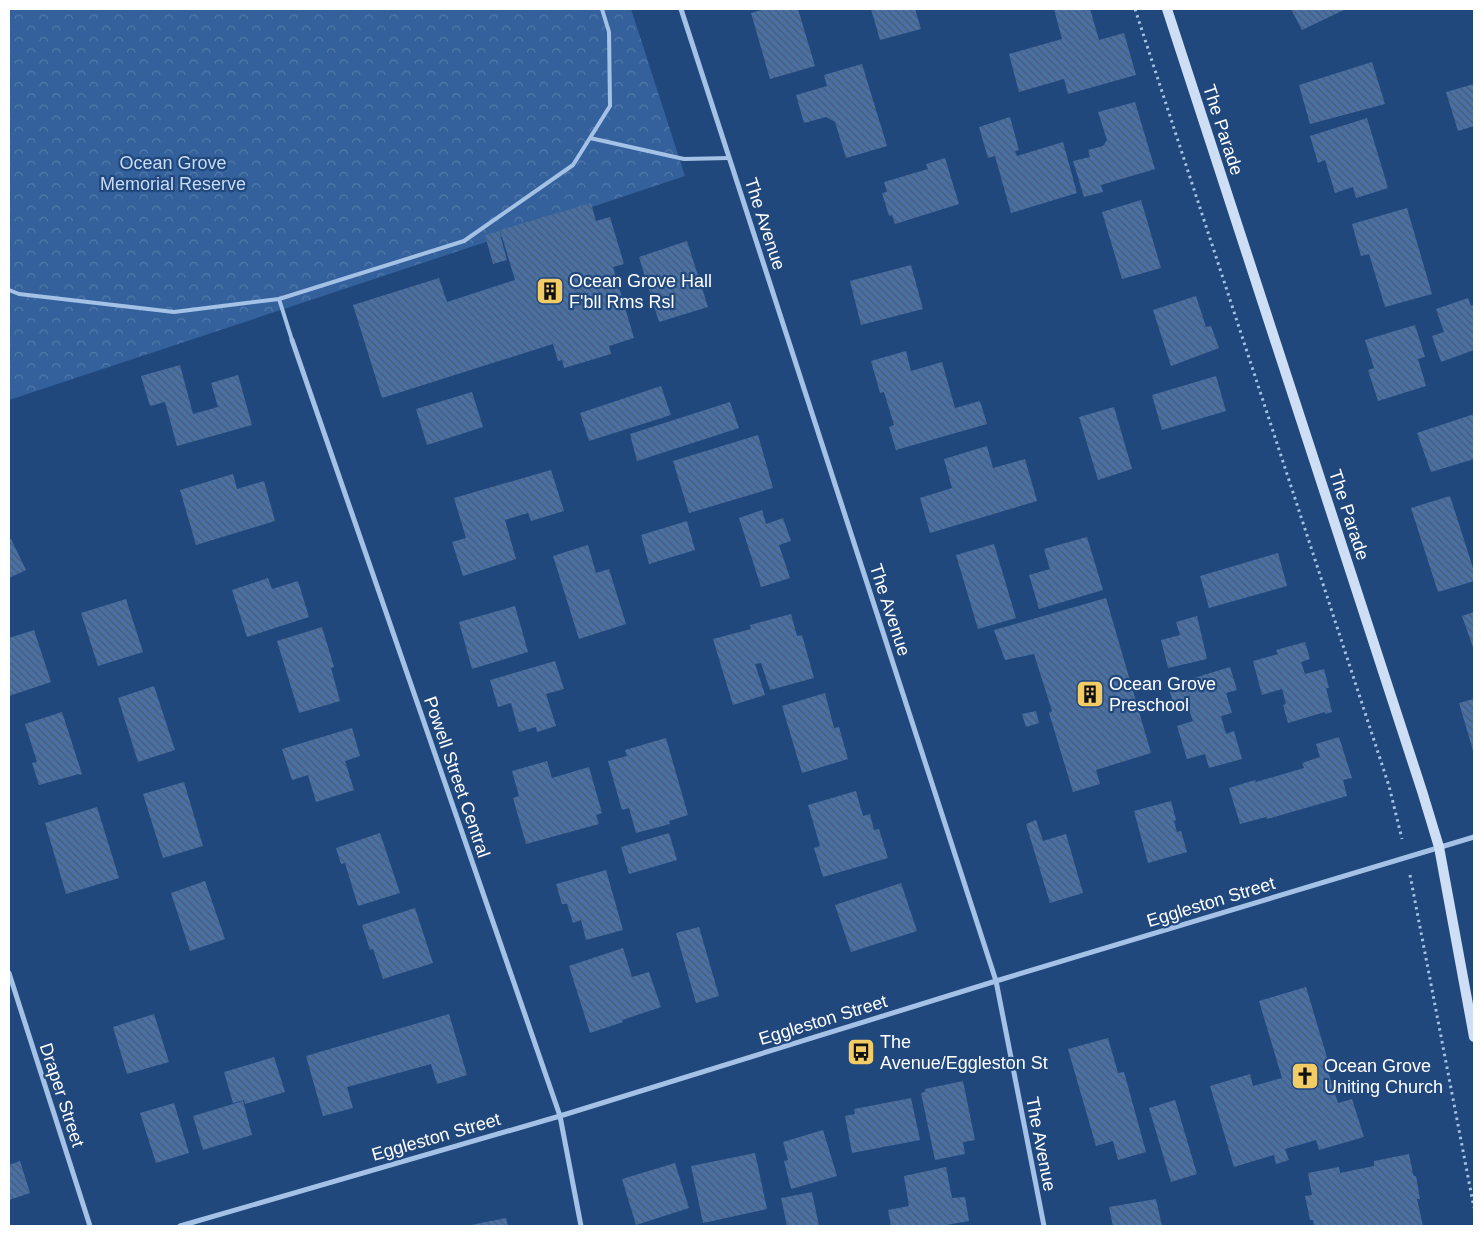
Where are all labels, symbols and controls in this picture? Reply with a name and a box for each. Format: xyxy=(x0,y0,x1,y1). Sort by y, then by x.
street label: The Parade xyxy=(1199,82,1247,178)
park label: Ocean Grove Memorial Reserve xyxy=(100,153,246,194)
street label: The Avenue xyxy=(741,175,789,273)
place label: Ocean Grove Hall F'bll Rms Rsl xyxy=(569,271,712,312)
building icon: Ocean Grove Hall F'bll Rms Rsl xyxy=(535,276,565,306)
street label: The Parade xyxy=(1325,467,1373,563)
street label: The Avenue xyxy=(866,561,914,659)
place label: Ocean Grove Preschool xyxy=(1109,674,1216,715)
building icon: Ocean Grove Preschool xyxy=(1075,679,1105,709)
street label: Powell Street Central xyxy=(420,694,494,860)
street label: Eggleston Street xyxy=(1144,873,1278,931)
street label: Eggleston Street xyxy=(756,991,890,1049)
place label: The Avenue/Eggleston St xyxy=(880,1032,1048,1073)
bus stop icon: The Avenue/Eggleston St xyxy=(846,1037,876,1067)
street label: Draper Street xyxy=(36,1041,88,1149)
place label: Ocean Grove Uniting Church xyxy=(1324,1056,1443,1097)
church icon: Ocean Grove Uniting Church xyxy=(1290,1061,1320,1091)
street label: The Avenue xyxy=(1022,1095,1060,1193)
street label: Eggleston Street xyxy=(369,1109,503,1165)

